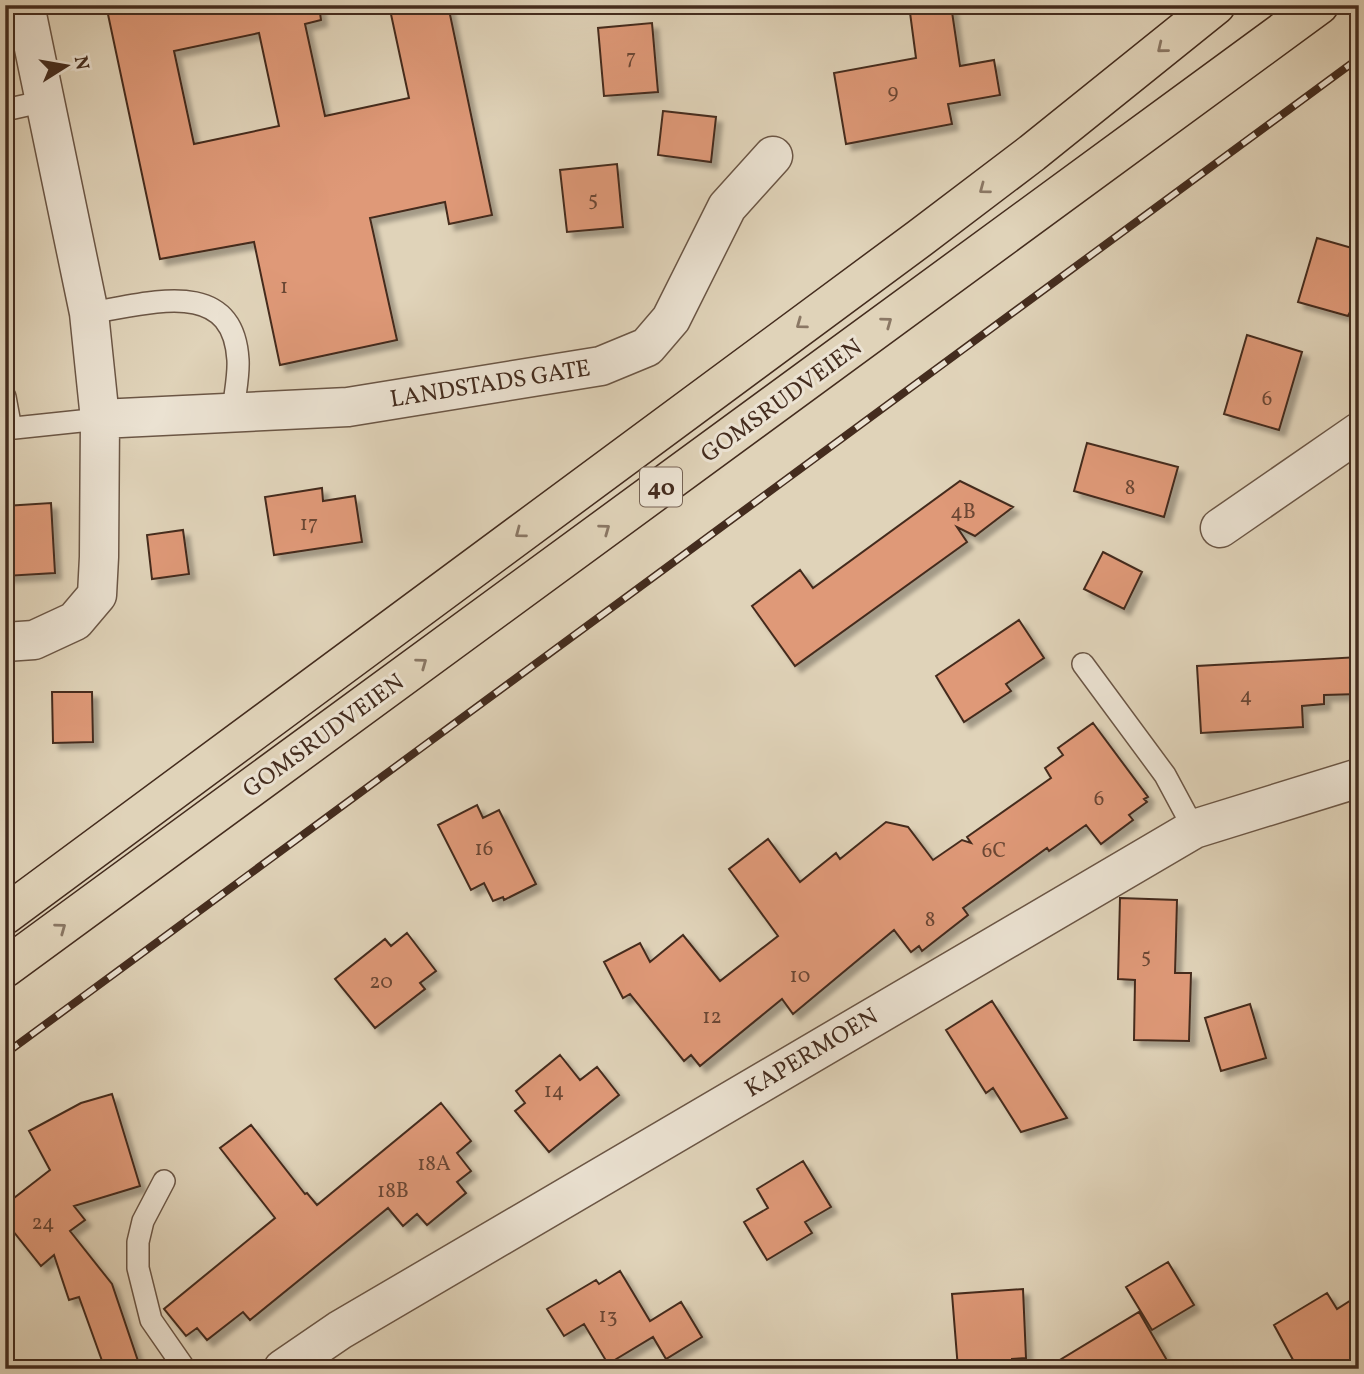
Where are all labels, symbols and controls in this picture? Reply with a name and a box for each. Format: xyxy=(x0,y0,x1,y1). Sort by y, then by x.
north arrow xyxy=(32,32,102,102)
one-way arrow xyxy=(1158,40,1171,52)
house number: 7 xyxy=(626,44,636,73)
text: N xyxy=(67,54,95,73)
house number: 9 xyxy=(888,78,899,107)
one-way arrow xyxy=(979,181,992,194)
house number: 5 xyxy=(588,185,598,214)
house number: 1 xyxy=(280,273,288,302)
one-way arrow xyxy=(796,316,809,328)
one-way arrow xyxy=(880,317,892,330)
street label: GOMSRUDVEIEN xyxy=(695,331,870,472)
street label: LANDSTADS GATE xyxy=(388,352,593,418)
house number: 6 xyxy=(1262,385,1272,414)
road number: 40 xyxy=(640,467,682,506)
house number: 8 xyxy=(1125,474,1135,503)
house number: 4B xyxy=(950,498,976,527)
house number: 17 xyxy=(300,510,318,539)
one-way arrow xyxy=(515,524,528,537)
one-way arrow xyxy=(597,524,610,537)
one-way arrow xyxy=(414,659,427,671)
street label: GOMSRUDVEIEN xyxy=(237,666,412,807)
house number: 4 xyxy=(1240,682,1252,711)
house number: 6 xyxy=(1094,785,1104,814)
house number: 16 xyxy=(475,835,493,864)
house number: 6C xyxy=(982,837,1006,866)
house number: 8 xyxy=(925,906,935,935)
one-way arrow xyxy=(53,924,65,937)
house number: 5 xyxy=(1141,942,1151,971)
house number: 10 xyxy=(790,962,810,991)
house number: 20 xyxy=(369,968,393,997)
street label: KAPERMOEN xyxy=(739,1000,885,1107)
house number: 12 xyxy=(702,1003,722,1032)
house number: 14 xyxy=(544,1077,564,1106)
house number: 18A xyxy=(417,1150,451,1179)
house number: 18B xyxy=(377,1177,409,1206)
house number: 24 xyxy=(31,1209,55,1238)
house number: 13 xyxy=(599,1302,617,1331)

